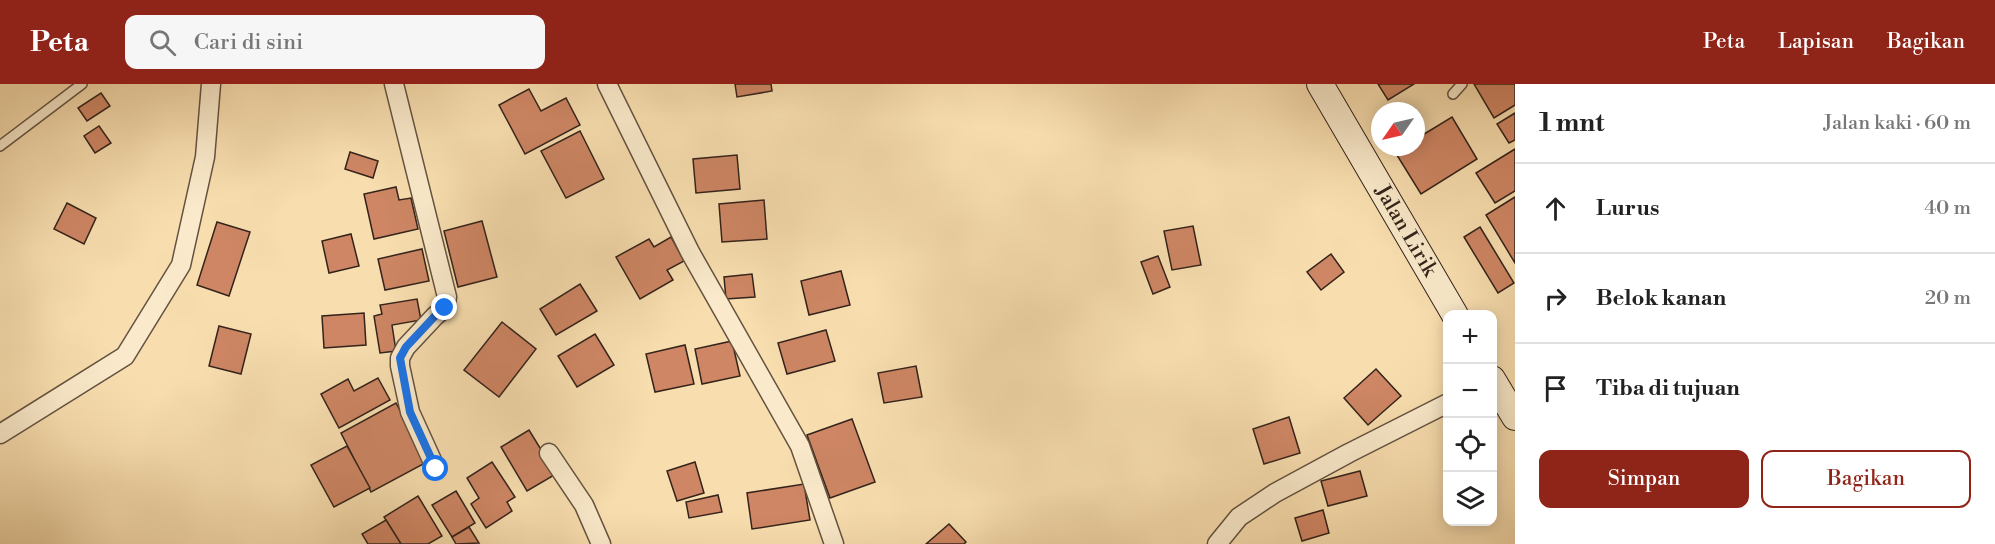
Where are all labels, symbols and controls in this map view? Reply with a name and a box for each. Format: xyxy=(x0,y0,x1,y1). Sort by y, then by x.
search box xyxy=(125,15,545,69)
text: Peta xyxy=(30,25,89,60)
icon: search xyxy=(146,26,179,59)
text: Cari di sini xyxy=(194,29,303,56)
text: Peta xyxy=(1703,29,1745,55)
text: Lapisan xyxy=(1778,29,1854,55)
text: Bagikan xyxy=(1887,29,1965,55)
north arrow xyxy=(1371,102,1425,156)
text: 1 mnt xyxy=(1539,107,1604,139)
text: Jalan kaki · 60 m xyxy=(1824,111,1971,136)
street label: Jalan Lirik xyxy=(1368,180,1443,282)
icon: ahead xyxy=(1539,192,1572,225)
text: Lurus xyxy=(1596,195,1659,222)
text: 40 m xyxy=(1924,196,1971,221)
icon: right xyxy=(1539,282,1572,315)
text: Belok kanan xyxy=(1596,285,1726,312)
text: 20 m xyxy=(1925,286,1971,311)
route end xyxy=(431,294,457,320)
map controls xyxy=(1443,310,1497,526)
button: + xyxy=(1443,310,1497,364)
button: − xyxy=(1443,364,1497,418)
icon: arrive xyxy=(1539,372,1572,405)
text: Tiba di tujuan xyxy=(1596,375,1740,402)
button: locate xyxy=(1443,418,1497,472)
button: Simpan xyxy=(1539,450,1749,508)
button: Bagikan xyxy=(1761,450,1971,508)
route start xyxy=(422,455,448,481)
button: layers xyxy=(1443,472,1497,526)

